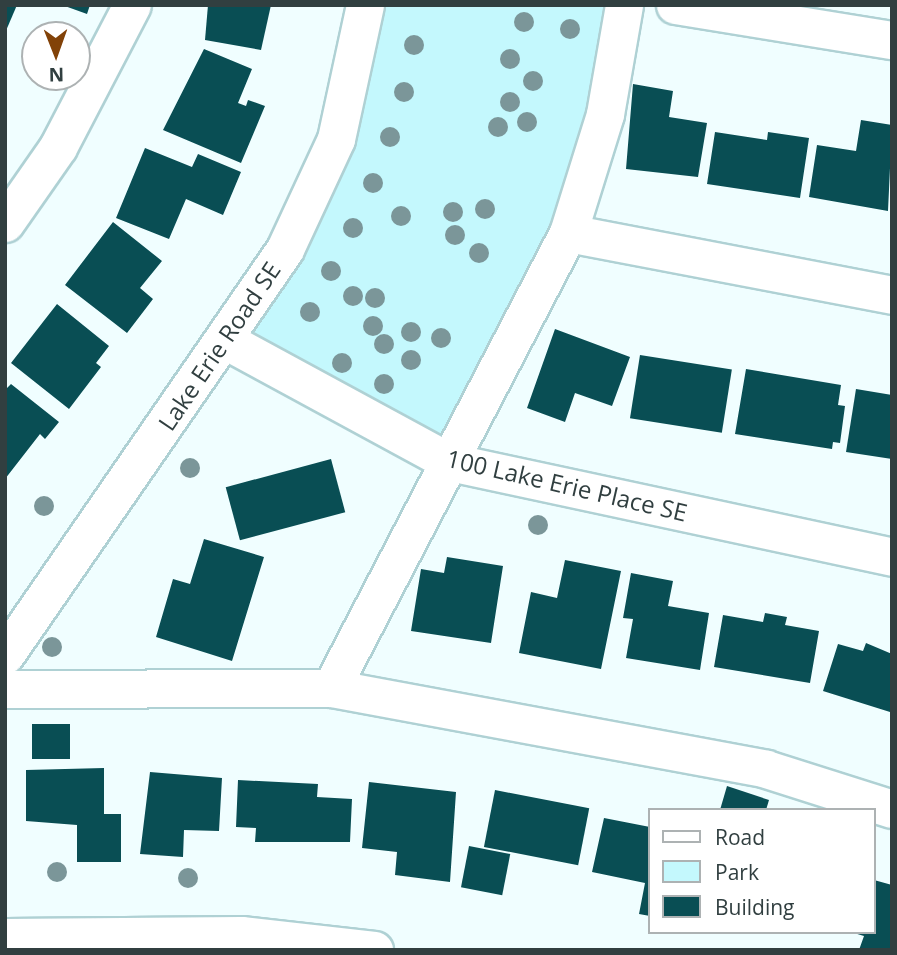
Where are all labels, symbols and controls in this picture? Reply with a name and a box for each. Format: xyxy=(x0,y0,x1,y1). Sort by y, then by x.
north arrow xyxy=(21,21,91,91)
text: N xyxy=(48,62,64,88)
street label: Lake Erie Road SE xyxy=(152,256,286,436)
street label: 100 Lake Erie Place SE xyxy=(444,443,690,527)
legend xyxy=(648,808,876,934)
text: Road xyxy=(715,823,765,851)
text: Park xyxy=(715,858,759,886)
text: Building xyxy=(715,893,794,921)

